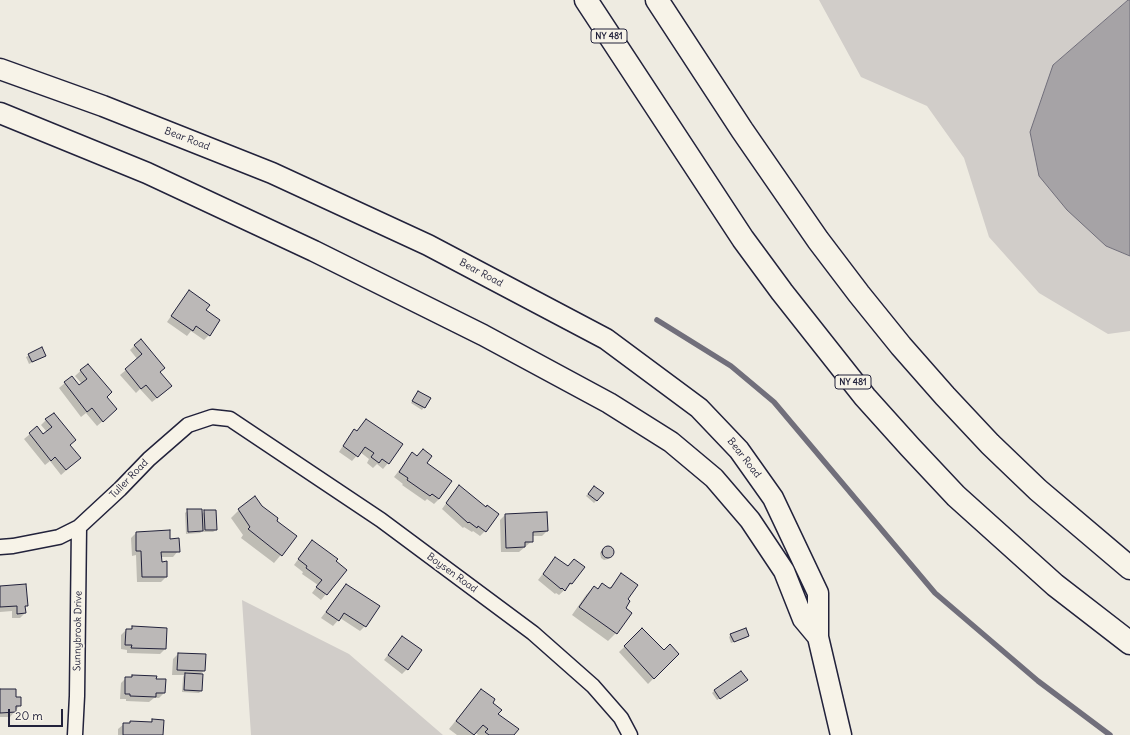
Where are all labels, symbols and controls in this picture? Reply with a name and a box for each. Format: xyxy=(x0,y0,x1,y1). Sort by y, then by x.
road number: NY 481 xyxy=(591,29,627,43)
street label: Bear Road xyxy=(163,125,211,153)
street label: Bear Road xyxy=(457,257,505,289)
road number: NY 481 xyxy=(835,375,871,389)
street label: Bear Road xyxy=(725,436,763,480)
street label: Tuller Road xyxy=(107,457,151,501)
street label: Boysen Road xyxy=(424,551,480,595)
street label: Sunnybrook Drive xyxy=(71,591,85,671)
scale bar xyxy=(10,701,65,727)
text: 20 m xyxy=(15,708,43,723)

